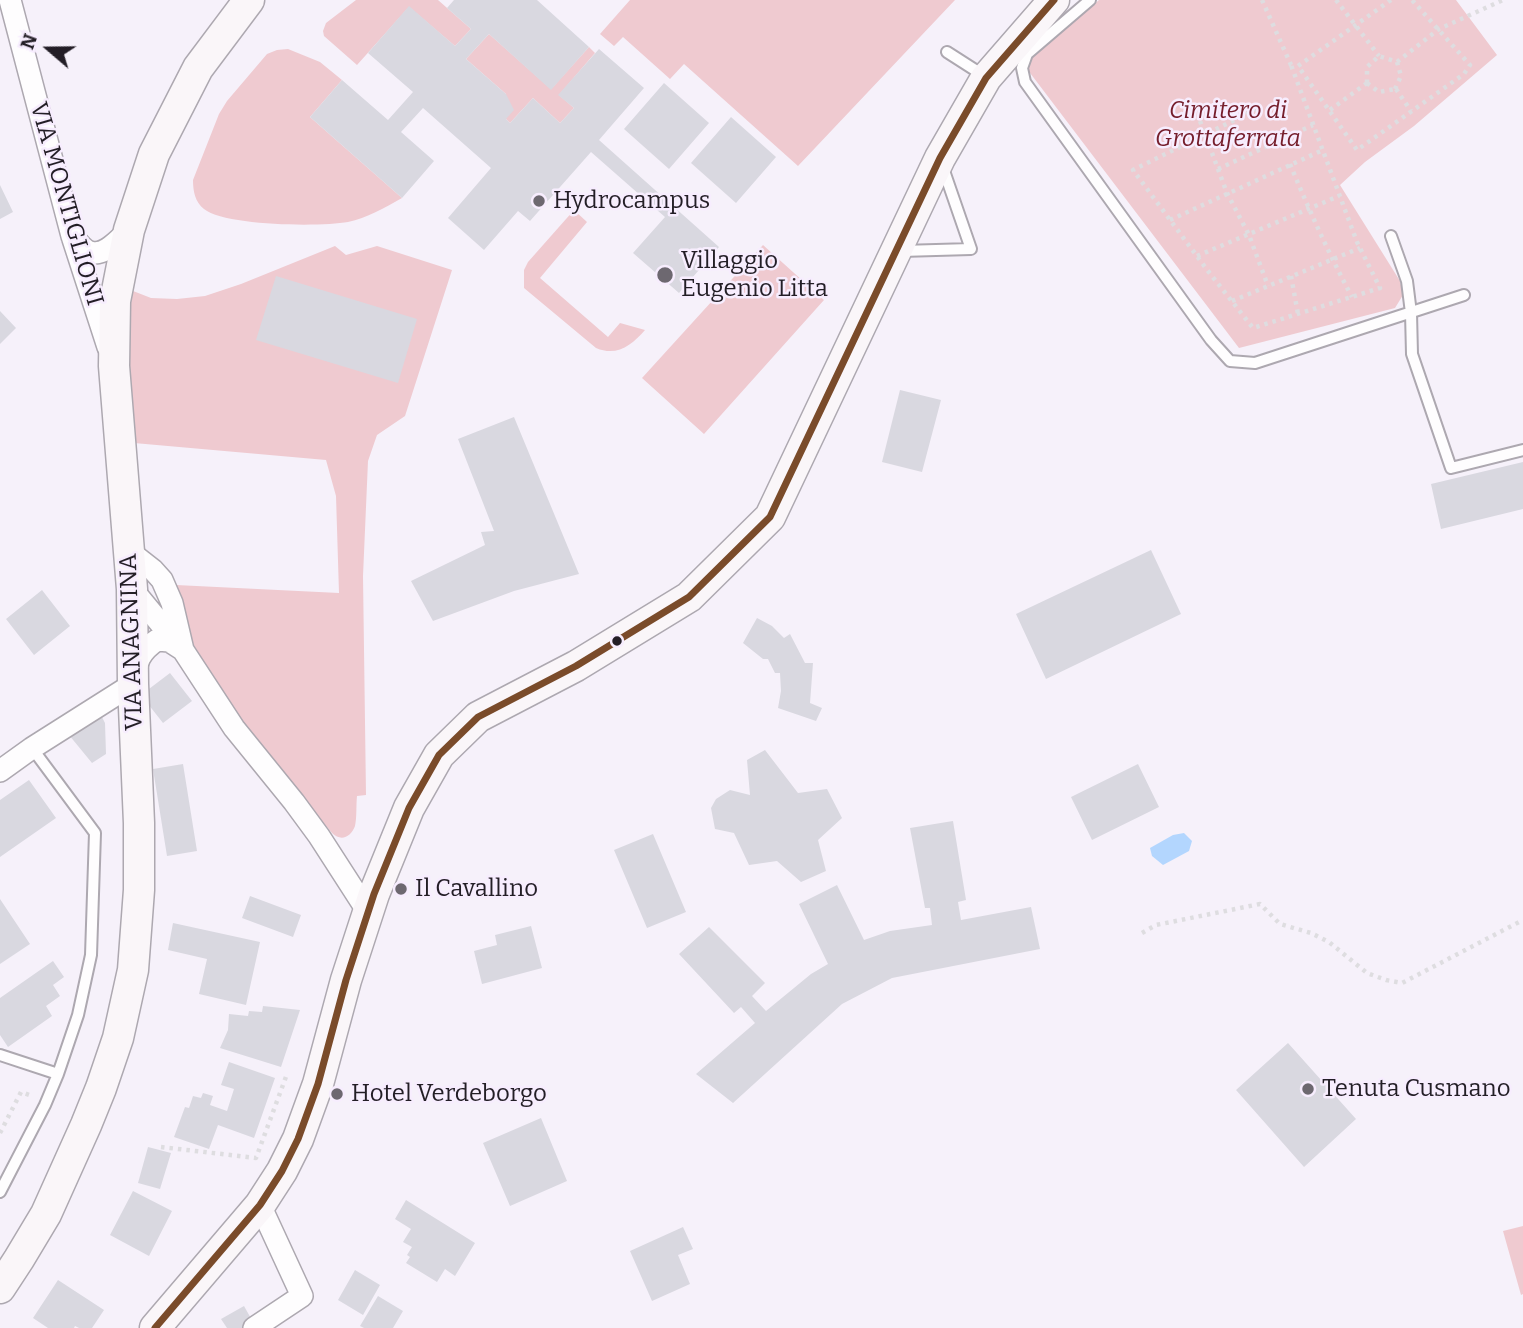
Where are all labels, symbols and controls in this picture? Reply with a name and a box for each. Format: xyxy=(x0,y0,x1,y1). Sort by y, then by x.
north arrow xyxy=(14,14,84,84)
text: N xyxy=(15,31,42,52)
park label: Cimitero di Grottaferrata xyxy=(1155,97,1301,153)
street label: VIA MONTIGLIONI xyxy=(23,99,109,309)
place label: Hydrocampus xyxy=(553,187,710,215)
marker: Hydrocampus xyxy=(531,193,547,209)
place label: Villaggio Eugenio Litta xyxy=(681,247,828,303)
marker: Villaggio Eugenio Litta xyxy=(655,265,675,285)
street label: VIA ANAGNINA xyxy=(115,553,149,731)
unlabelled marker xyxy=(610,634,624,648)
place label: Il Cavallino xyxy=(415,875,538,903)
marker: Il Cavallino xyxy=(393,881,409,897)
place label: Tenuta Cusmano xyxy=(1322,1075,1511,1103)
place label: Hotel Verdeborgo xyxy=(351,1080,547,1108)
marker: Tenuta Cusmano xyxy=(1300,1081,1316,1097)
marker: Hotel Verdeborgo xyxy=(329,1086,345,1102)

